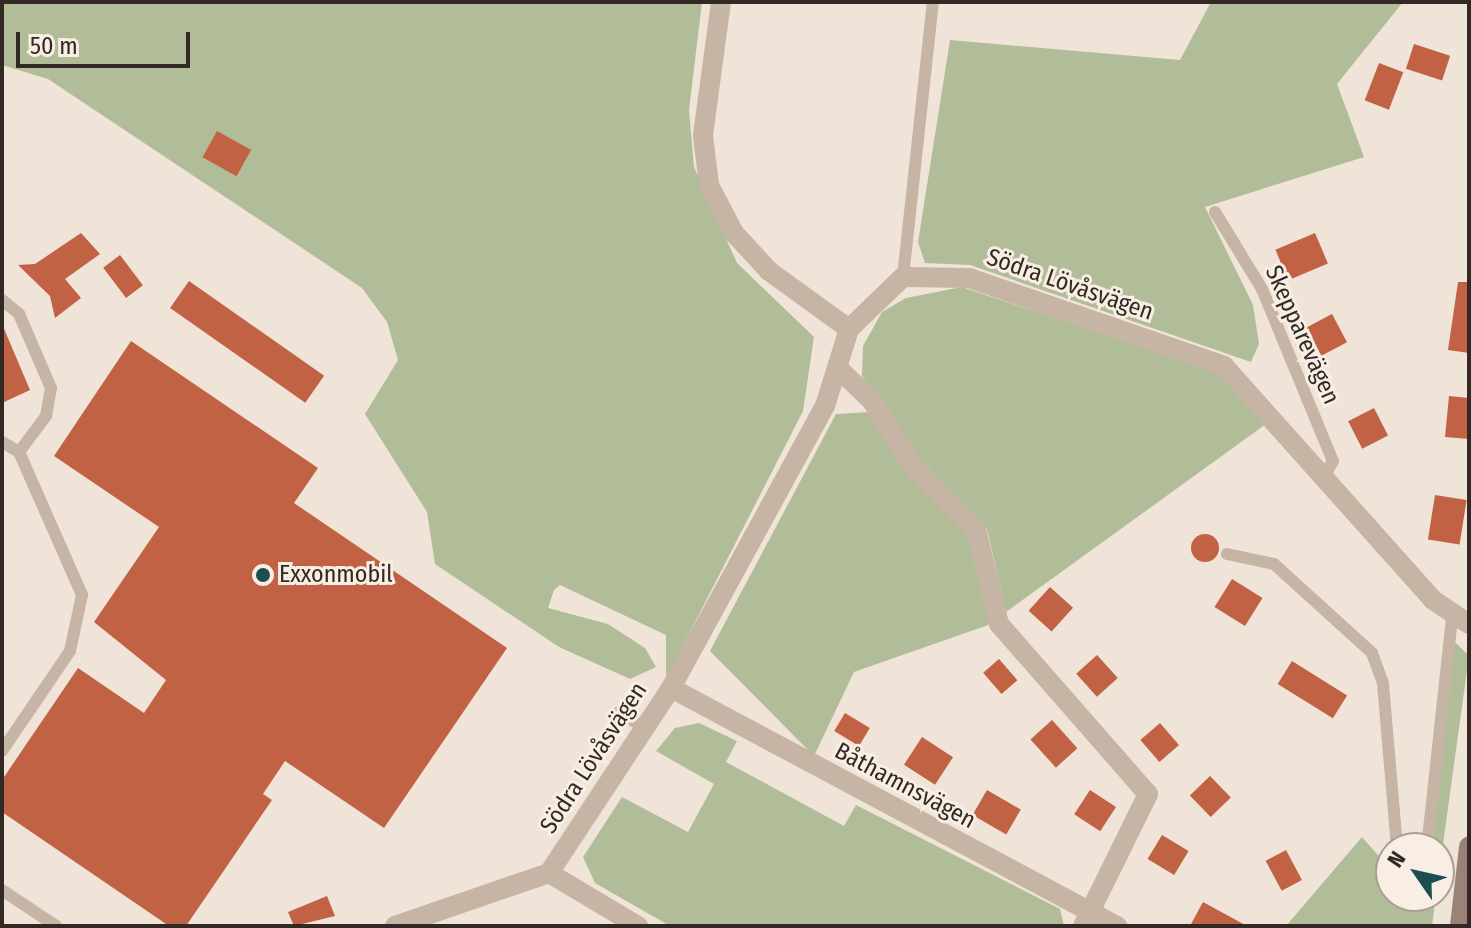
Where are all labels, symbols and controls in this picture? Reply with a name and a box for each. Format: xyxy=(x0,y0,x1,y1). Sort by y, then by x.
scale bar xyxy=(20,16,194,66)
text: 50 m xyxy=(30,32,78,60)
street label: Södra Lövåsvägen xyxy=(983,243,1157,327)
street label: Skepparevägen xyxy=(1259,261,1345,409)
place label: Exxonmobil xyxy=(279,561,393,589)
marker: Exxonmobil xyxy=(254,566,272,584)
street label: Södra Lövåsvägen xyxy=(534,677,654,839)
street label: Båthamnsvägen xyxy=(830,737,980,835)
north arrow xyxy=(1375,832,1455,912)
text: N xyxy=(1381,846,1411,872)

